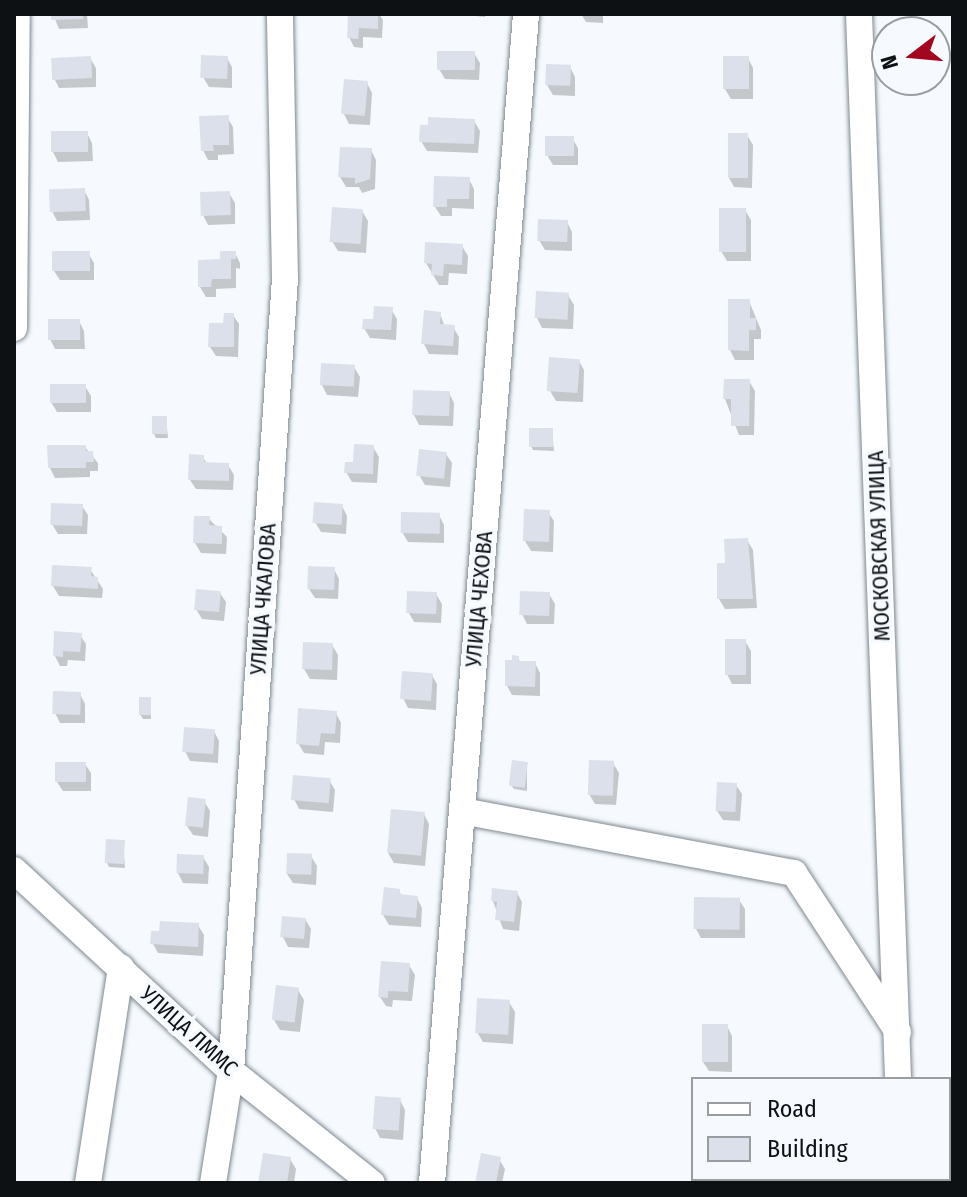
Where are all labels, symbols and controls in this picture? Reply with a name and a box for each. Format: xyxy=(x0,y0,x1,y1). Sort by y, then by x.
north arrow xyxy=(871,16,951,96)
text: N xyxy=(875,52,904,72)
street label: МОСКОВСКАЯ УЛИЦА xyxy=(862,450,896,642)
street label: УЛИЦА ЧКАЛОВА xyxy=(245,522,281,676)
street label: УЛИЦА ЧЕХОВА xyxy=(460,530,498,668)
street label: УЛИЦА ЛММС xyxy=(135,980,243,1082)
legend xyxy=(691,1077,951,1181)
text: Road xyxy=(767,1095,817,1123)
text: Building xyxy=(767,1135,848,1163)

